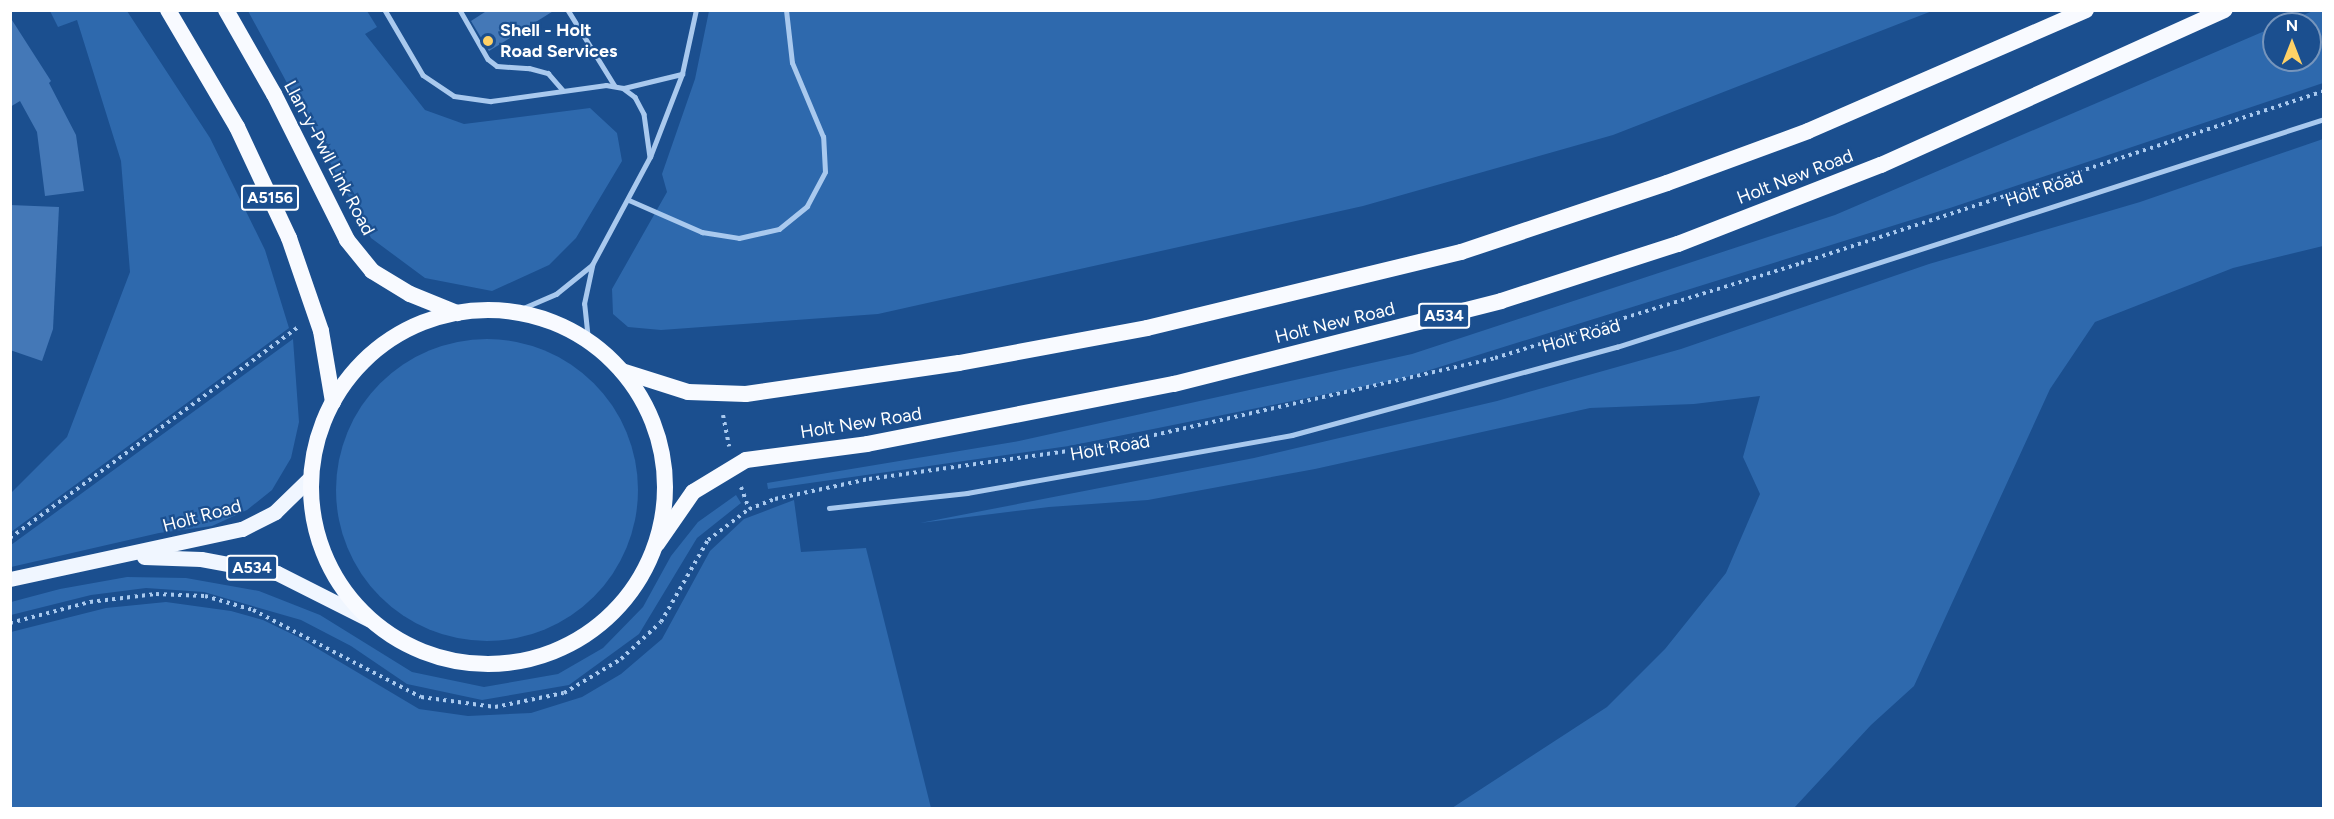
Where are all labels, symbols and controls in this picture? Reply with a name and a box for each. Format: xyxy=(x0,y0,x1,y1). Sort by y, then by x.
north arrow xyxy=(2262,12,2322,72)
text: N xyxy=(2286,16,2298,35)
place label: Shell - Holt Road Services xyxy=(500,20,617,63)
marker: Shell - Holt Road Services xyxy=(481,34,495,48)
street label: Llan-y-Pwll Link Road xyxy=(279,77,379,239)
street label: Holt New Road xyxy=(1734,145,1856,209)
street label: Holt Road xyxy=(2002,166,2086,212)
road number: A5156 xyxy=(240,185,300,211)
street label: Holt New Road xyxy=(1273,298,1397,348)
road number: A534 xyxy=(1417,303,1471,329)
street label: Holt Road xyxy=(1539,315,1623,357)
street label: Holt New Road xyxy=(799,403,923,443)
street label: Holt Road xyxy=(1068,430,1152,466)
street label: Holt Road xyxy=(160,495,244,537)
road number: A534 xyxy=(225,555,279,581)

